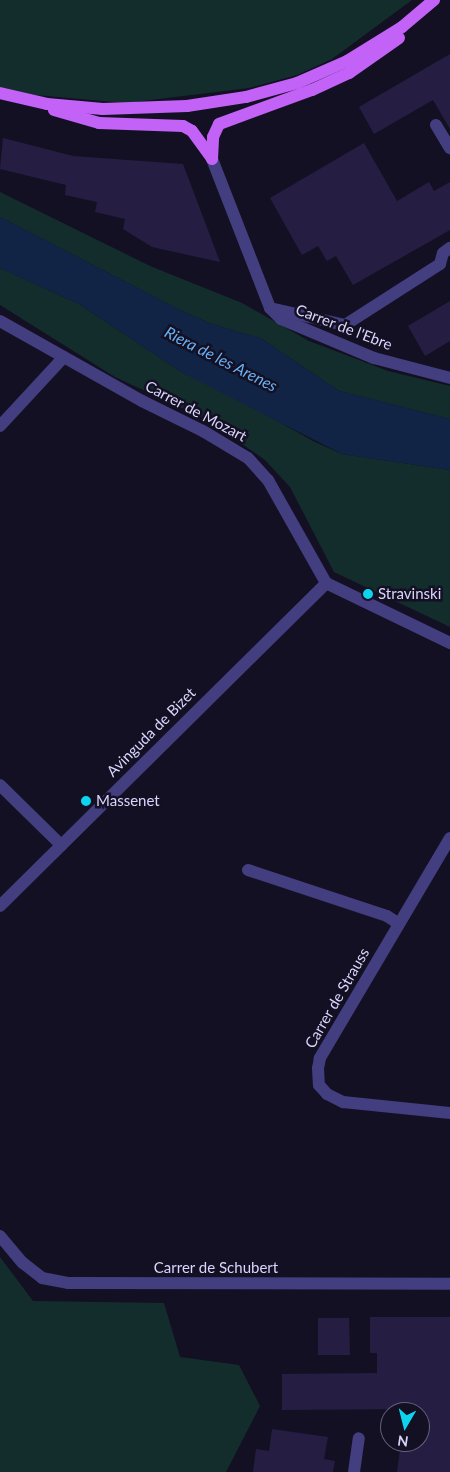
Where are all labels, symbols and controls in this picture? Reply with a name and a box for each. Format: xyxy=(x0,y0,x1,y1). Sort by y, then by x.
street label: Carrer de l'Ebre xyxy=(293,300,395,354)
water label: Riera de les Arenes xyxy=(161,322,281,396)
street label: Carrer de Mozart xyxy=(142,377,250,445)
place label: Stravinski xyxy=(378,585,441,603)
marker: Stravinski xyxy=(362,588,374,600)
street label: Avinguda de Bizet xyxy=(103,684,199,780)
place label: Massenet xyxy=(96,792,160,810)
marker: Massenet xyxy=(80,795,92,807)
street label: Carrer de Strauss xyxy=(301,945,373,1051)
street label: Carrer de Schubert xyxy=(154,1259,278,1277)
north arrow xyxy=(380,1402,430,1452)
text: N xyxy=(396,1432,410,1451)

